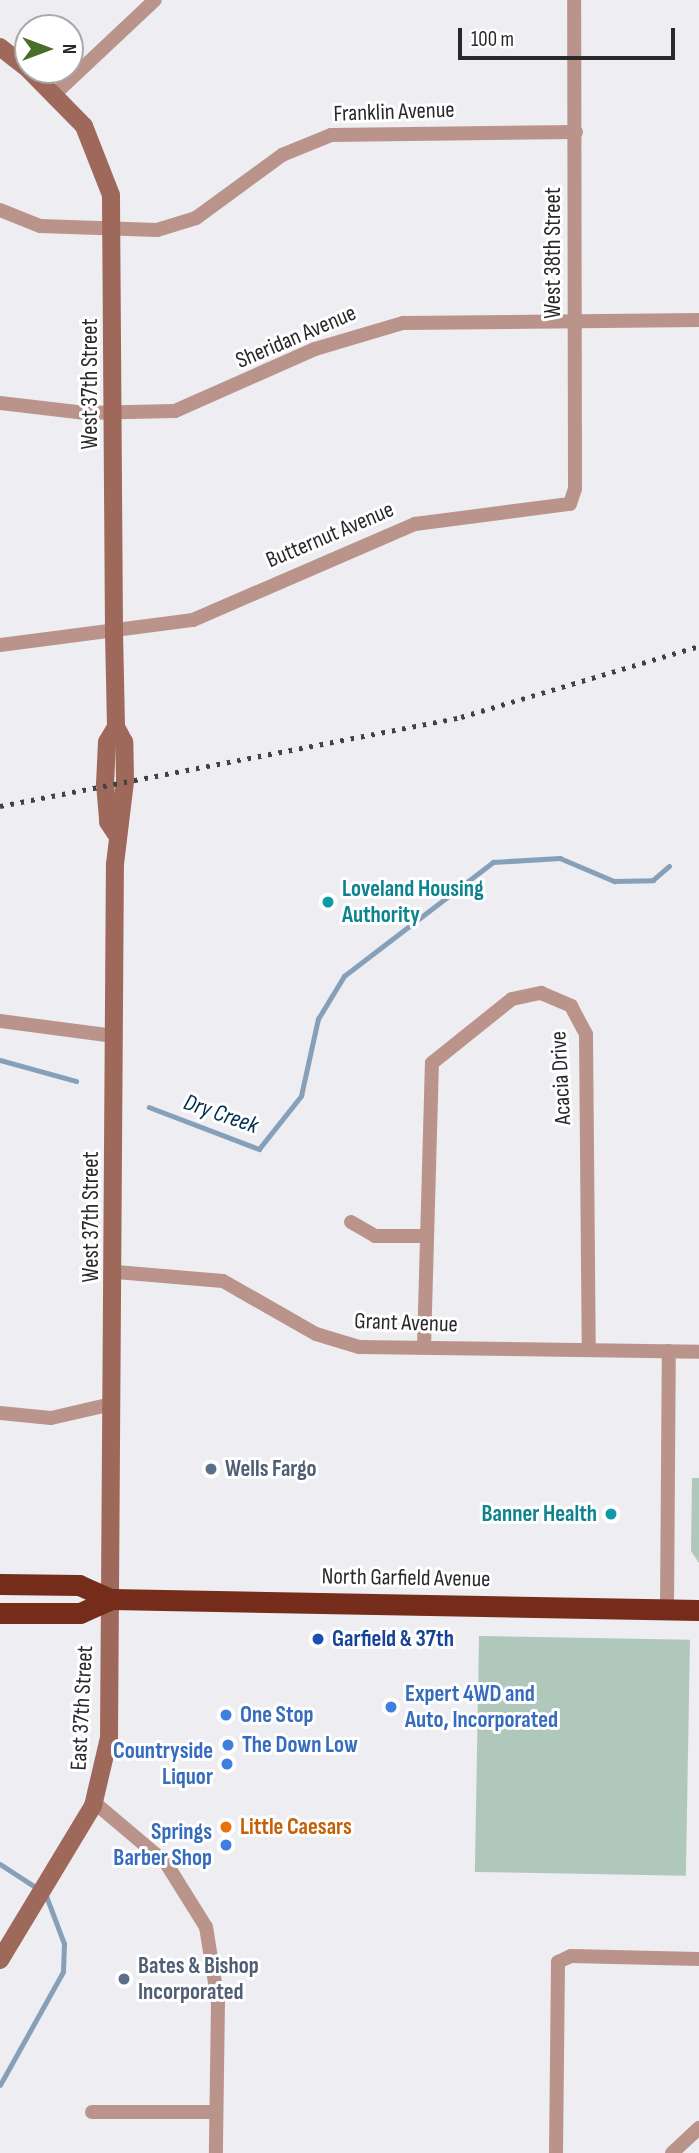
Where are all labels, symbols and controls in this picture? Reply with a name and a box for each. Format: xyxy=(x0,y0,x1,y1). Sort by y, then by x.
north arrow xyxy=(14,14,84,84)
scale bar xyxy=(461,14,678,58)
text: 100 m xyxy=(471,27,514,52)
text: N xyxy=(57,44,80,54)
street label: Franklin Avenue xyxy=(333,96,455,128)
street label: West 38th Street xyxy=(539,187,567,319)
street label: Sheridan Avenue xyxy=(232,299,360,375)
street label: West 37th Street xyxy=(76,319,104,449)
street label: Butternut Avenue xyxy=(262,496,398,574)
place label: Loveland Housing Authority xyxy=(342,875,484,929)
marker: Loveland Housing Authority xyxy=(320,894,336,910)
street label: Acacia Drive xyxy=(545,1030,577,1126)
water label: Dry Creek xyxy=(180,1088,262,1140)
street label: West 37th Street xyxy=(77,1152,105,1282)
street label: Grant Avenue xyxy=(354,1307,458,1339)
place label: Wells Fargo xyxy=(225,1455,317,1483)
marker: Wells Fargo xyxy=(203,1461,219,1477)
place label: Banner Health xyxy=(482,1500,597,1528)
marker: Banner Health xyxy=(603,1506,619,1522)
street label: North Garfield Avenue xyxy=(321,1563,491,1593)
place label: Garfield & 37th xyxy=(332,1625,454,1653)
marker: Garfield & 37th xyxy=(310,1631,326,1647)
street label: East 37th Street xyxy=(65,1645,99,1771)
place label: Expert 4WD and Auto, Incorporated xyxy=(405,1680,558,1734)
marker: Expert 4WD and Auto, Incorporated xyxy=(383,1699,399,1715)
place label: One Stop xyxy=(240,1701,313,1729)
marker: One Stop xyxy=(218,1707,234,1723)
place label: The Down Low xyxy=(242,1731,358,1759)
place label: Countryside Liquor xyxy=(113,1737,213,1791)
marker: The Down Low xyxy=(220,1737,236,1753)
marker: Countryside Liquor xyxy=(219,1756,235,1772)
place label: Little Caesars xyxy=(240,1813,352,1841)
place label: Springs Barber Shop xyxy=(113,1818,212,1872)
marker: Little Caesars xyxy=(218,1819,234,1835)
marker: Springs Barber Shop xyxy=(218,1837,234,1853)
place label: Bates & Bishop Incorporated xyxy=(138,1952,259,2006)
marker: Bates & Bishop Incorporated xyxy=(116,1971,132,1987)

